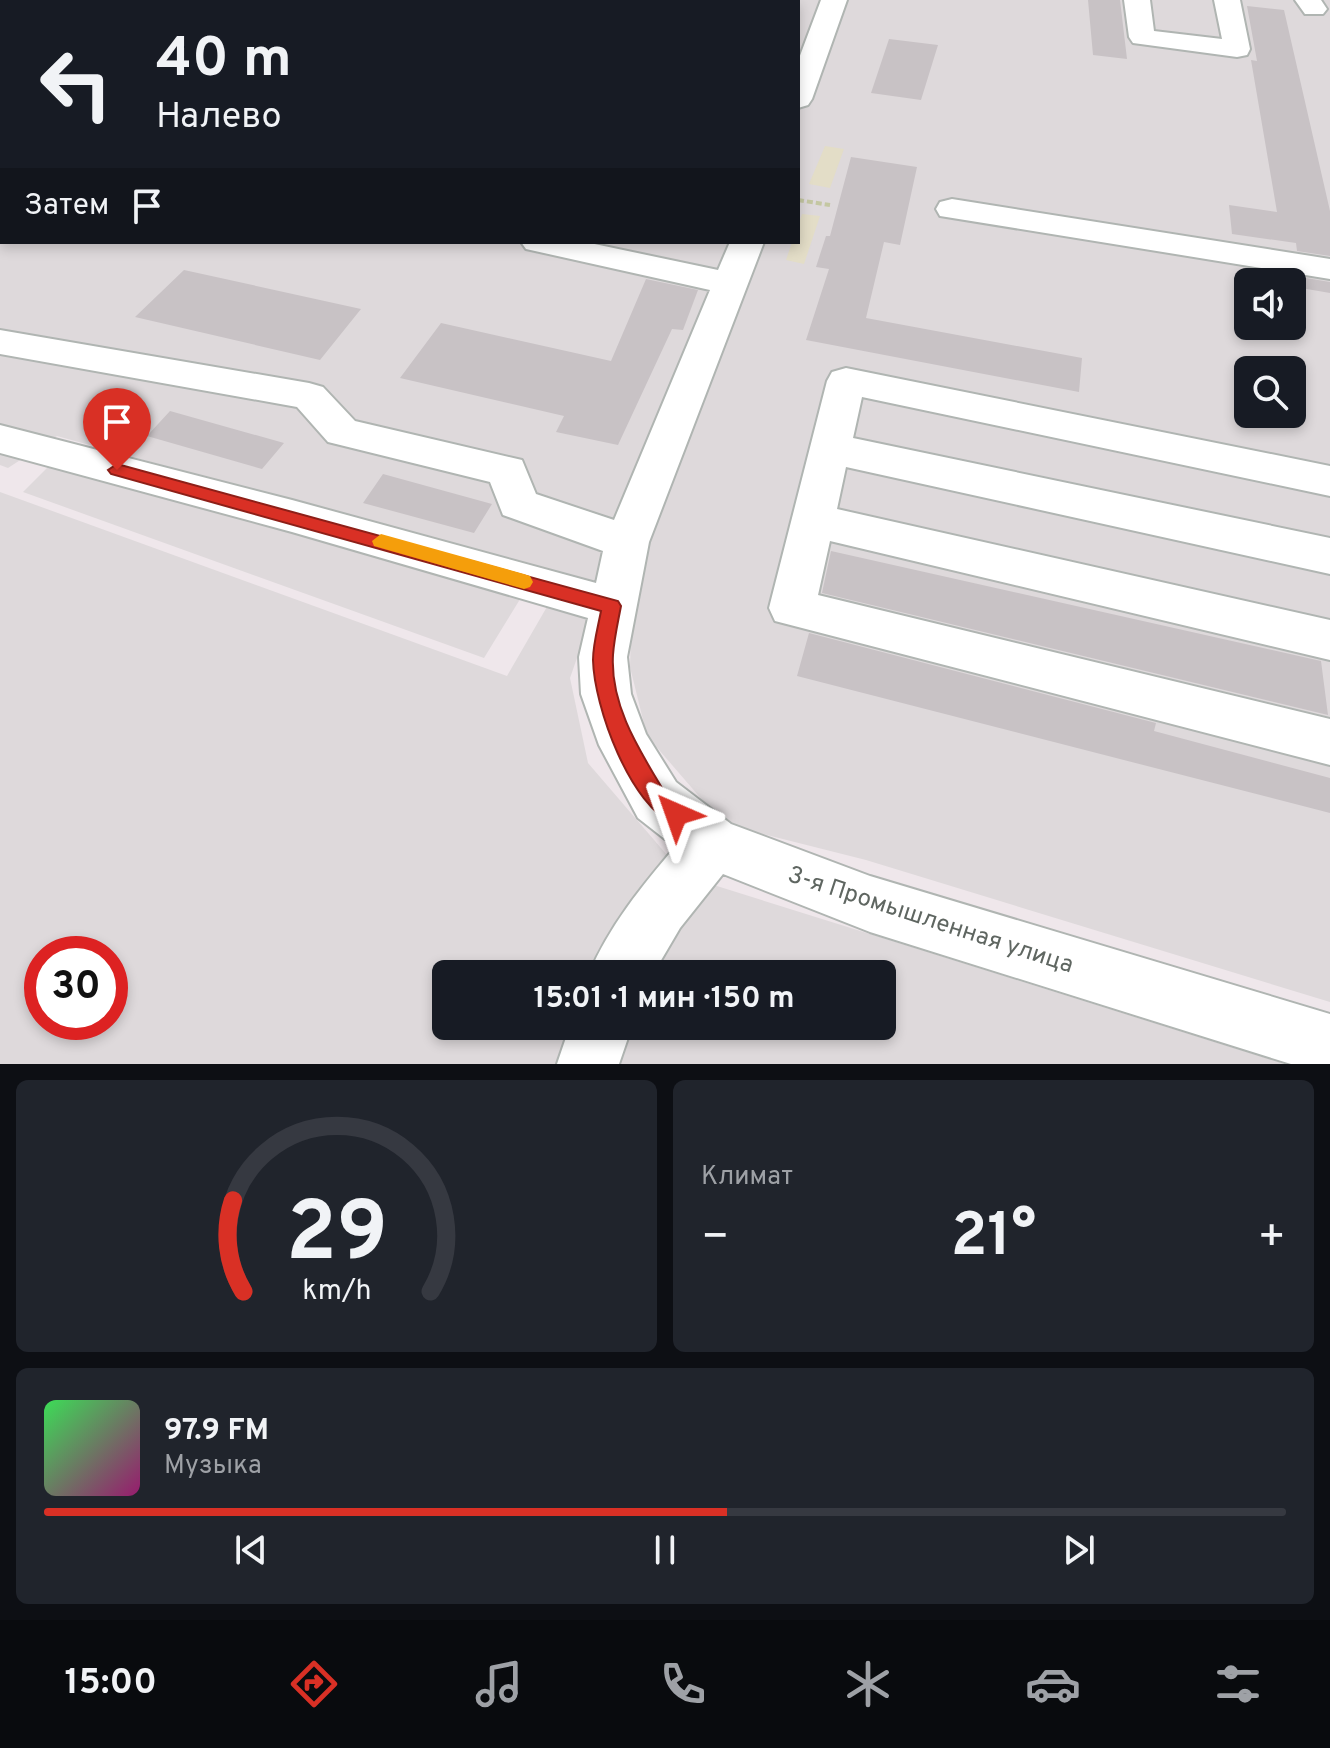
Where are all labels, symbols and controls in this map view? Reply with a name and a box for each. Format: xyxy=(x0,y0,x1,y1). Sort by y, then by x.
text: 40 m xyxy=(156,26,292,96)
icon: left xyxy=(24,32,128,136)
text: Налево xyxy=(156,95,282,141)
icon: arrive xyxy=(125,184,169,228)
text: Затем xyxy=(24,188,109,225)
map controls xyxy=(1234,268,1306,428)
button: sound xyxy=(1234,268,1306,340)
button: search xyxy=(1234,356,1306,428)
pin xyxy=(83,388,151,470)
icon: arrive xyxy=(95,400,139,444)
position arrow xyxy=(634,772,718,856)
street label: 3-я Промышленная улица xyxy=(784,861,1077,981)
speed limit sign: 30 xyxy=(24,936,128,1040)
text: 15:01 · 1 мин · 150 m xyxy=(533,981,795,1018)
text: Климат xyxy=(701,1161,793,1194)
text: 29 xyxy=(286,1185,388,1290)
text: 21° xyxy=(951,1201,1036,1277)
text: − xyxy=(701,1211,729,1267)
text: + xyxy=(1258,1211,1286,1267)
text: km/h xyxy=(302,1274,371,1310)
text: 97.9 FM xyxy=(164,1413,269,1450)
text: Музыка xyxy=(164,1450,262,1483)
icon: previous xyxy=(229,1528,273,1572)
icon: pause xyxy=(643,1528,687,1572)
icon: next xyxy=(1057,1528,1101,1572)
icon: directions xyxy=(286,1656,342,1712)
icon: music xyxy=(471,1656,527,1712)
icon: phone xyxy=(655,1656,711,1712)
icon: climate xyxy=(840,1656,896,1712)
icon: car xyxy=(1025,1656,1081,1712)
icon: filters xyxy=(1210,1656,1266,1712)
text: 15:00 xyxy=(64,1661,157,1707)

